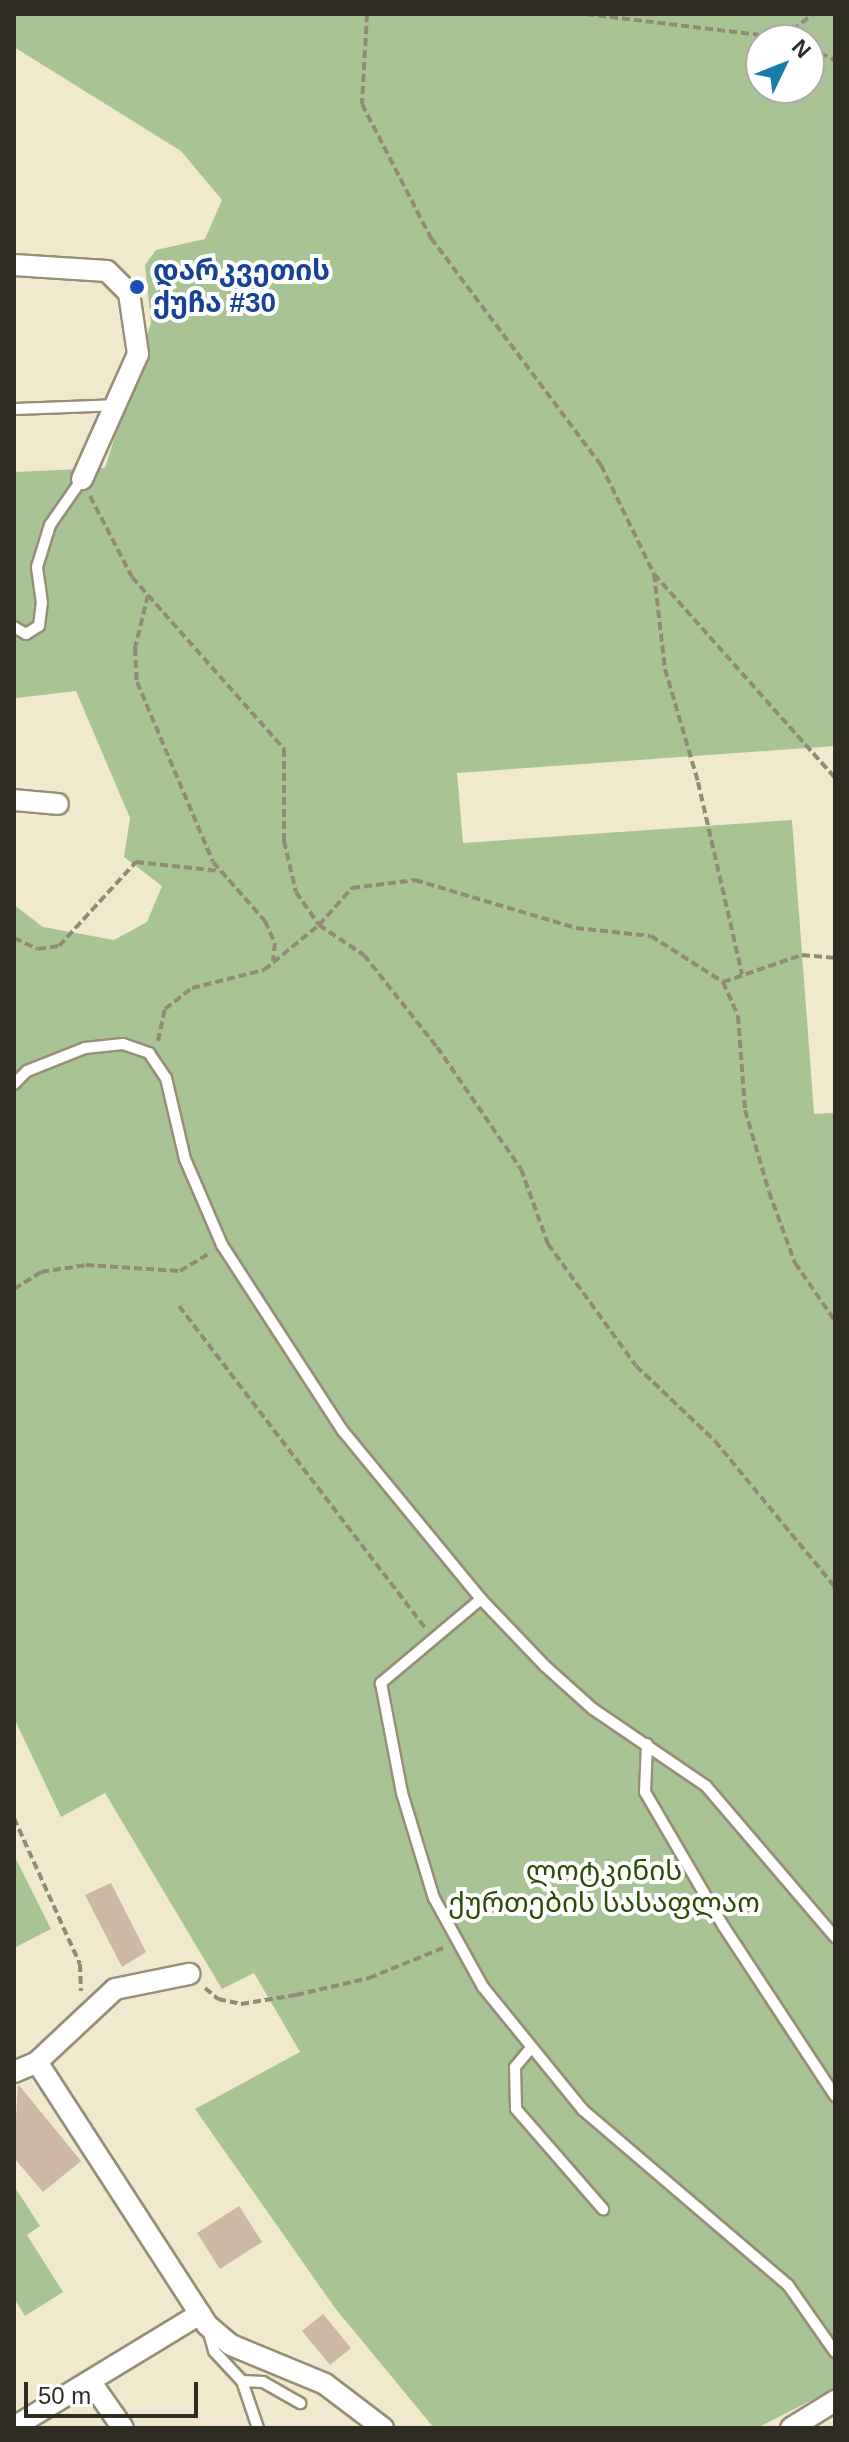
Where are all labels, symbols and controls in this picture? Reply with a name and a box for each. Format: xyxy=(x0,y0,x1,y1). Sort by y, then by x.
north arrow xyxy=(745,24,825,104)
text: N xyxy=(787,34,816,63)
place label: დარკვეთის ქუჩა #30 xyxy=(153,254,330,320)
marker: დარკვეთის ქუჩა #30 xyxy=(128,278,146,296)
park label: ლოტკინის ქურთების სასაფლაო xyxy=(448,1854,760,1920)
scale bar xyxy=(28,2366,202,2416)
text: 50 m xyxy=(38,2382,91,2409)

